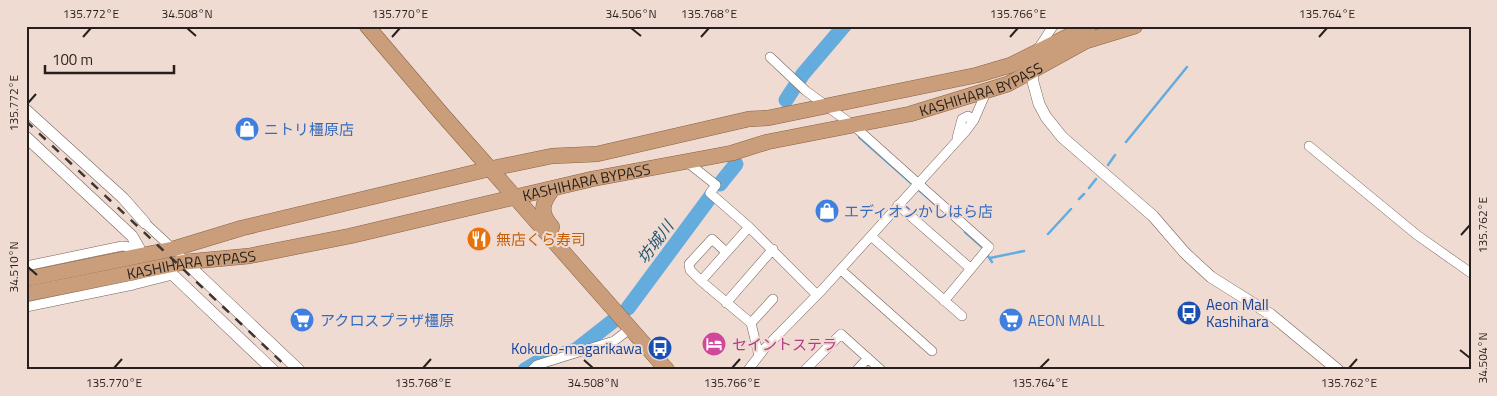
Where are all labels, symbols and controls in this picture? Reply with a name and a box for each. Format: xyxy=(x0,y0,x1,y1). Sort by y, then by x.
text: 135.772°E xyxy=(63,4,119,23)
text: 34.508°N xyxy=(161,4,213,23)
text: 135.770°E xyxy=(372,4,428,23)
text: 34.506°N xyxy=(605,4,657,23)
text: 135.768°E xyxy=(681,4,737,23)
text: 135.766°E xyxy=(990,4,1046,23)
text: 135.764°E xyxy=(1299,4,1355,23)
scale bar xyxy=(45,42,174,74)
text: 100 m xyxy=(52,48,93,71)
street label: KASHIHARA BYPASS xyxy=(916,56,1047,122)
text: 135.772°E xyxy=(4,75,23,131)
shop icon: ニトリ橿原店 xyxy=(234,116,260,142)
place label: ニトリ橿原店 xyxy=(264,118,354,141)
street label: KASHIHARA BYPASS xyxy=(520,157,652,207)
text: 135.762°E xyxy=(1473,197,1492,253)
shop icon: エディオンかしはら店 xyxy=(814,198,840,224)
place label: エディオンかしはら店 xyxy=(844,200,993,223)
water label: 坊城川 xyxy=(631,214,680,268)
restaurant icon: 無店くら寿司 xyxy=(466,226,492,252)
place label: 無店くら寿司 xyxy=(496,228,586,251)
text: 34.510°N xyxy=(4,241,23,293)
street label: KASHIHARA BYPASS xyxy=(125,243,258,285)
place label: Aeon Mall Kashihara xyxy=(1206,293,1269,333)
bus stop icon: Aeon Mall Kashihara xyxy=(1176,300,1202,326)
supermarket icon: アクロスプラザ橿原 xyxy=(289,307,315,333)
supermarket icon: AEON MALL xyxy=(998,307,1024,333)
place label: アクロスプラザ橿原 xyxy=(320,309,454,332)
place label: AEON MALL xyxy=(1028,309,1104,332)
hotel icon: セイントステラ xyxy=(701,331,727,357)
text: 34.504°N xyxy=(1473,332,1492,384)
place label: セイントステラ xyxy=(732,333,837,356)
bus stop icon: Kokudo-magarikawa xyxy=(647,335,673,361)
place label: Kokudo-magarikawa xyxy=(511,337,642,360)
text: 135.770°E xyxy=(86,373,142,392)
text: 135.768°E xyxy=(395,373,451,392)
text: 34.508°N xyxy=(567,373,619,392)
text: 135.766°E xyxy=(704,373,760,392)
text: 135.764°E xyxy=(1012,373,1068,392)
text: 135.762°E xyxy=(1321,373,1377,392)

